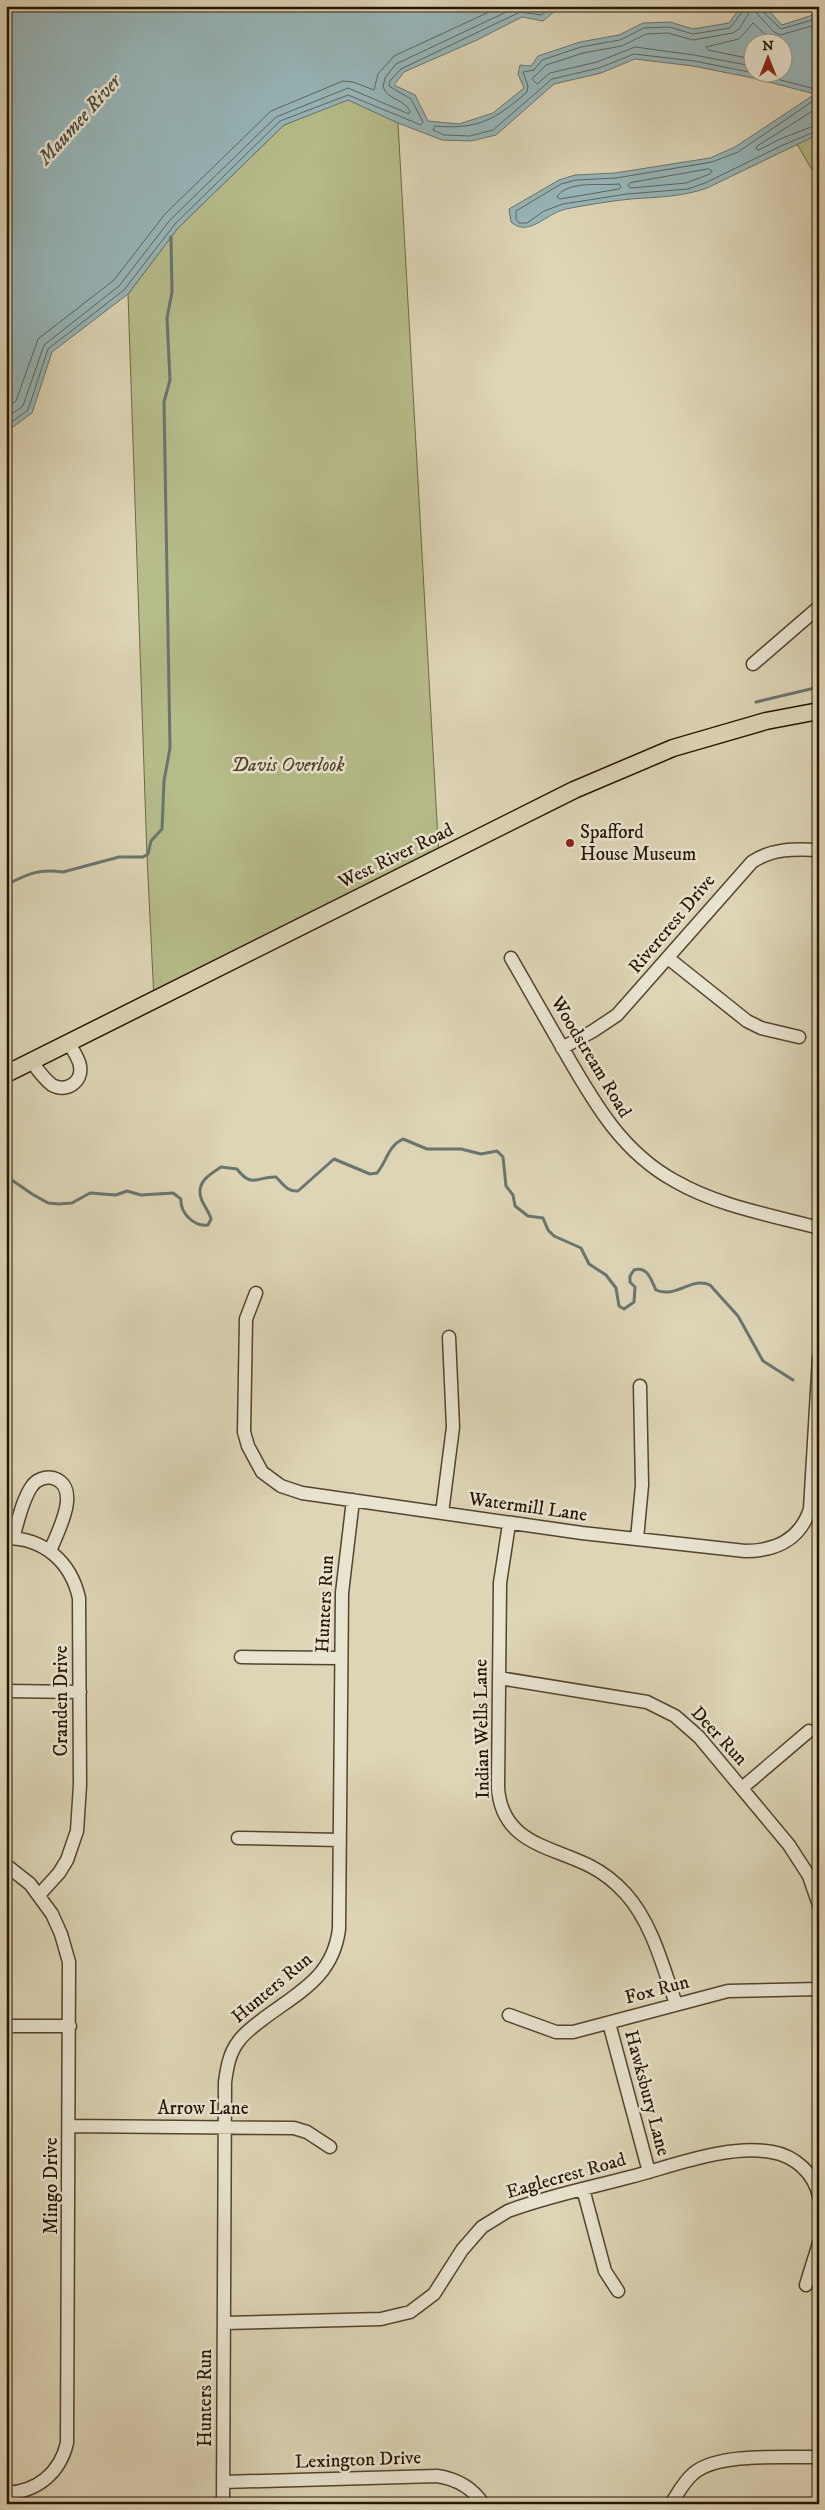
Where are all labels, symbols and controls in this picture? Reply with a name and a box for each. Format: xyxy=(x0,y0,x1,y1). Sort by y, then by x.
north arrow xyxy=(742,32,792,82)
text: N xyxy=(762,37,774,55)
water label: Maumee River xyxy=(32,68,128,172)
park label: Davis Overlook xyxy=(232,754,344,777)
street label: West River Road xyxy=(334,818,458,894)
place label: Spafford House Museum xyxy=(580,821,696,866)
marker: Spafford House Museum xyxy=(564,837,576,849)
street label: Rivercrest Drive xyxy=(624,870,720,978)
street label: Woodstream Road xyxy=(545,991,637,1122)
street label: Watermill Lane xyxy=(466,1487,589,1527)
street label: Hunters Run xyxy=(311,1554,339,1653)
street label: Cranden Drive xyxy=(50,1645,73,1757)
street label: Indian Wells Lane xyxy=(469,1659,495,1799)
street label: Deer Run xyxy=(686,1702,752,1771)
street label: Hunters Run xyxy=(227,1948,317,2028)
street label: Fox Run xyxy=(622,1970,692,2010)
street label: Hawksbury Lane xyxy=(619,2028,675,2159)
street label: Arrow Lane xyxy=(157,2097,249,2120)
street label: Mingo Drive xyxy=(40,2137,63,2235)
street label: Eaglecrest Road xyxy=(504,2148,629,2204)
street label: Hunters Run xyxy=(194,2349,217,2447)
street label: Lexington Drive xyxy=(294,2446,422,2474)

